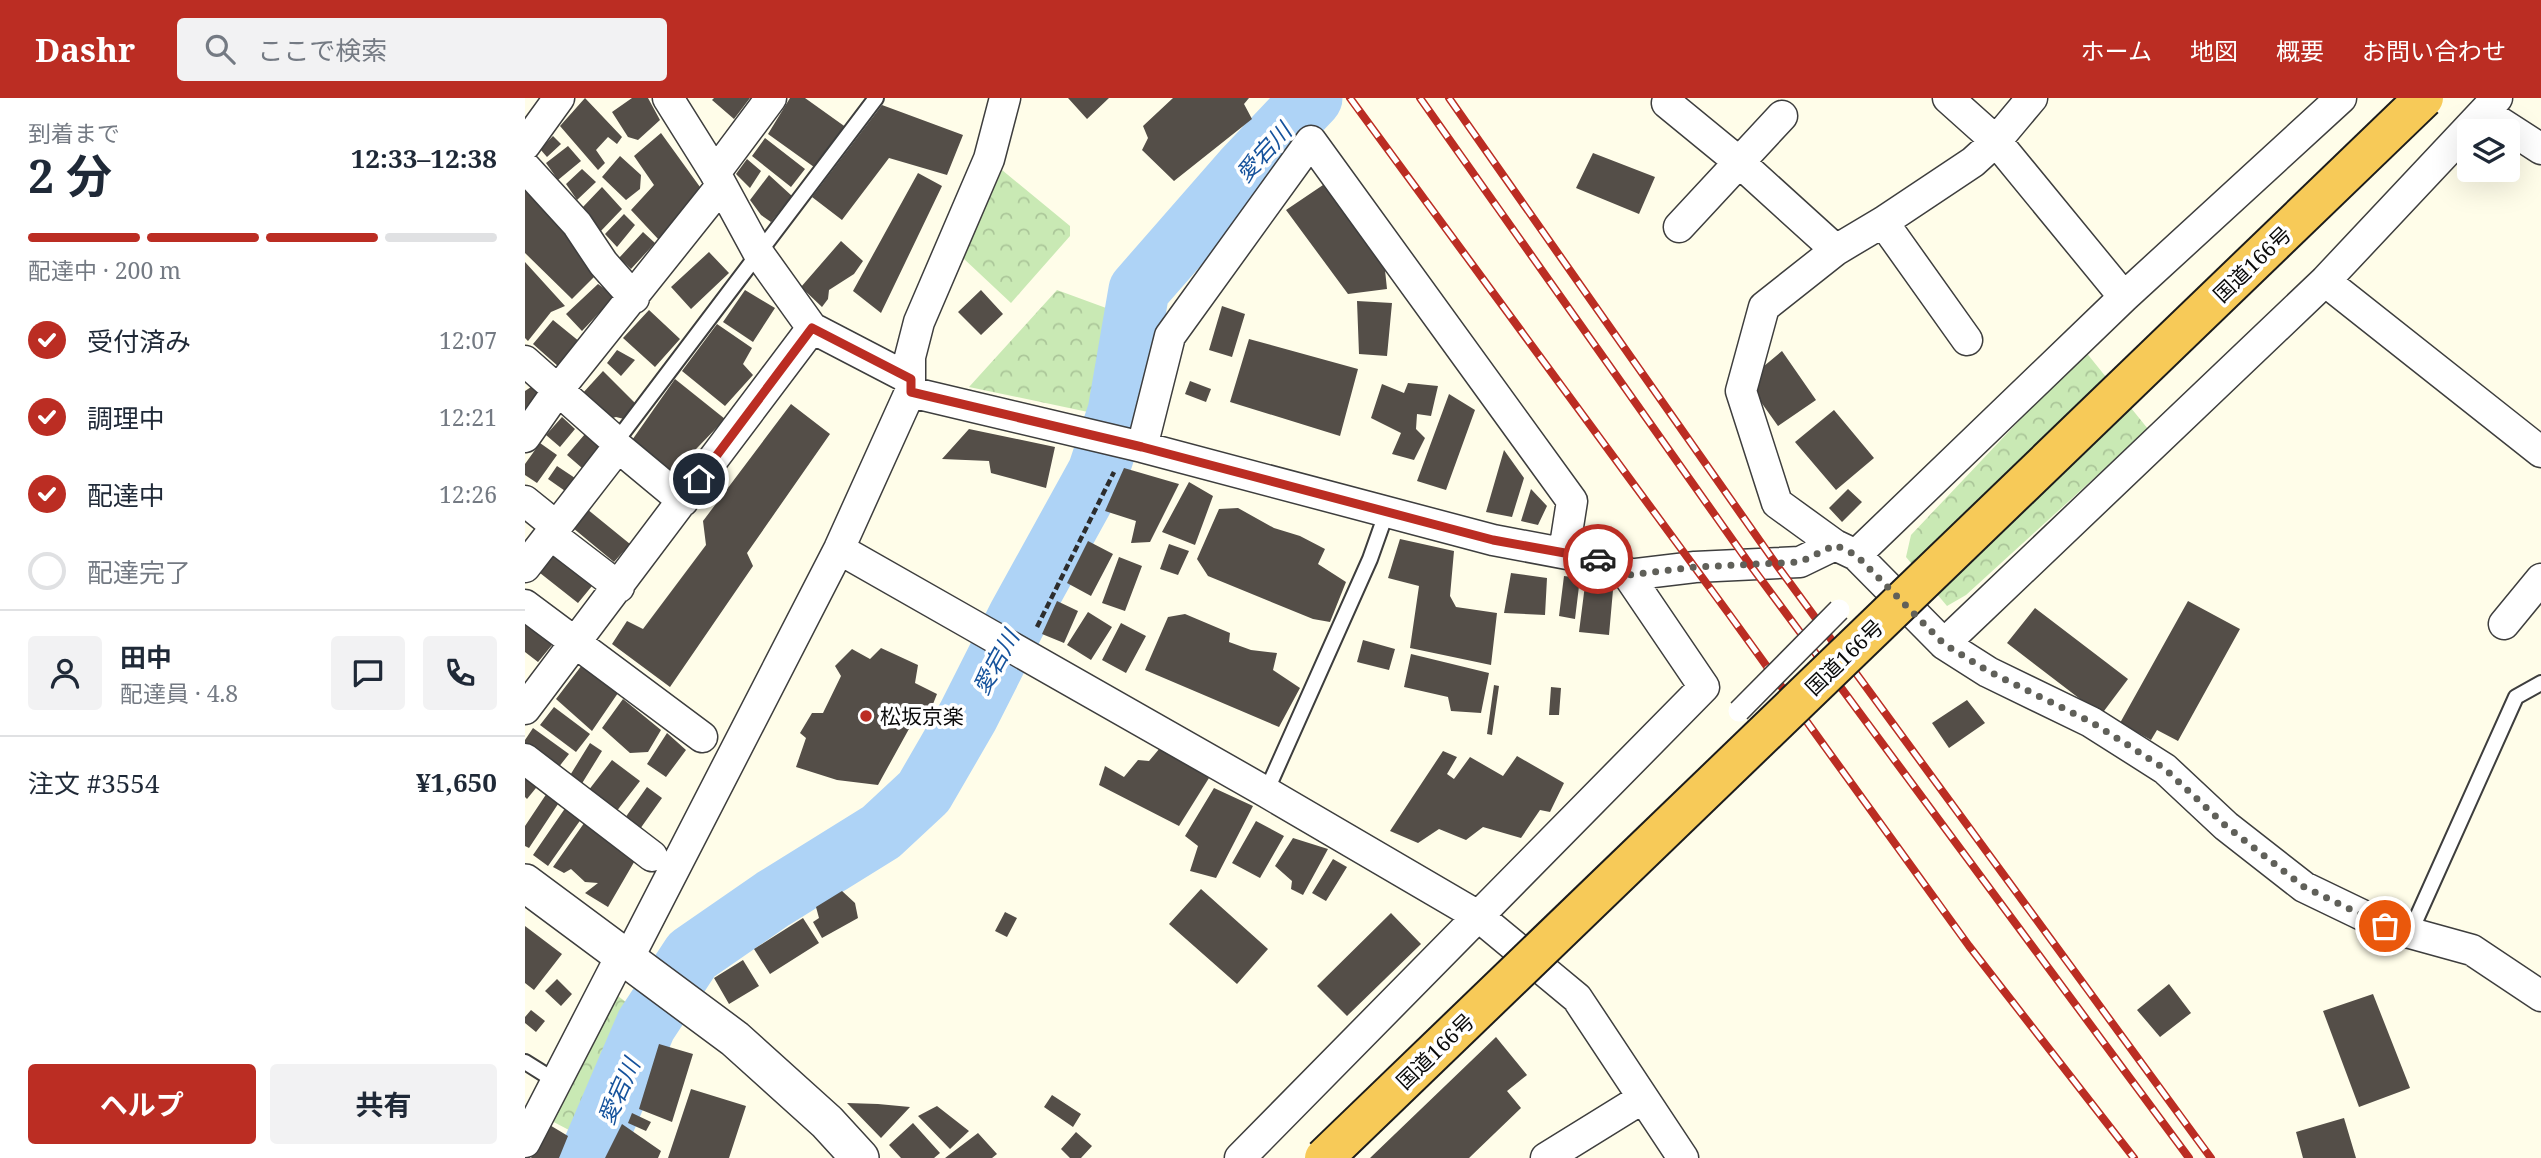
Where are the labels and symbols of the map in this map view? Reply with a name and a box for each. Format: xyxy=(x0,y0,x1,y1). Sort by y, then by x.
water label: 愛宕川 xyxy=(1228,113,1300,188)
street label: 国道166号 xyxy=(2207,220,2297,308)
pin xyxy=(669,449,729,509)
courier xyxy=(1563,524,1633,594)
street label: 国道166号 xyxy=(1799,613,1889,701)
water label: 愛宕川 xyxy=(964,621,1027,700)
place label: 松坂京楽 xyxy=(880,702,964,730)
marker: 松坂京楽 xyxy=(858,708,874,724)
pin xyxy=(2355,896,2415,956)
street label: 国道166号 xyxy=(1390,1007,1480,1095)
water label: 愛宕川 xyxy=(589,1050,648,1129)

